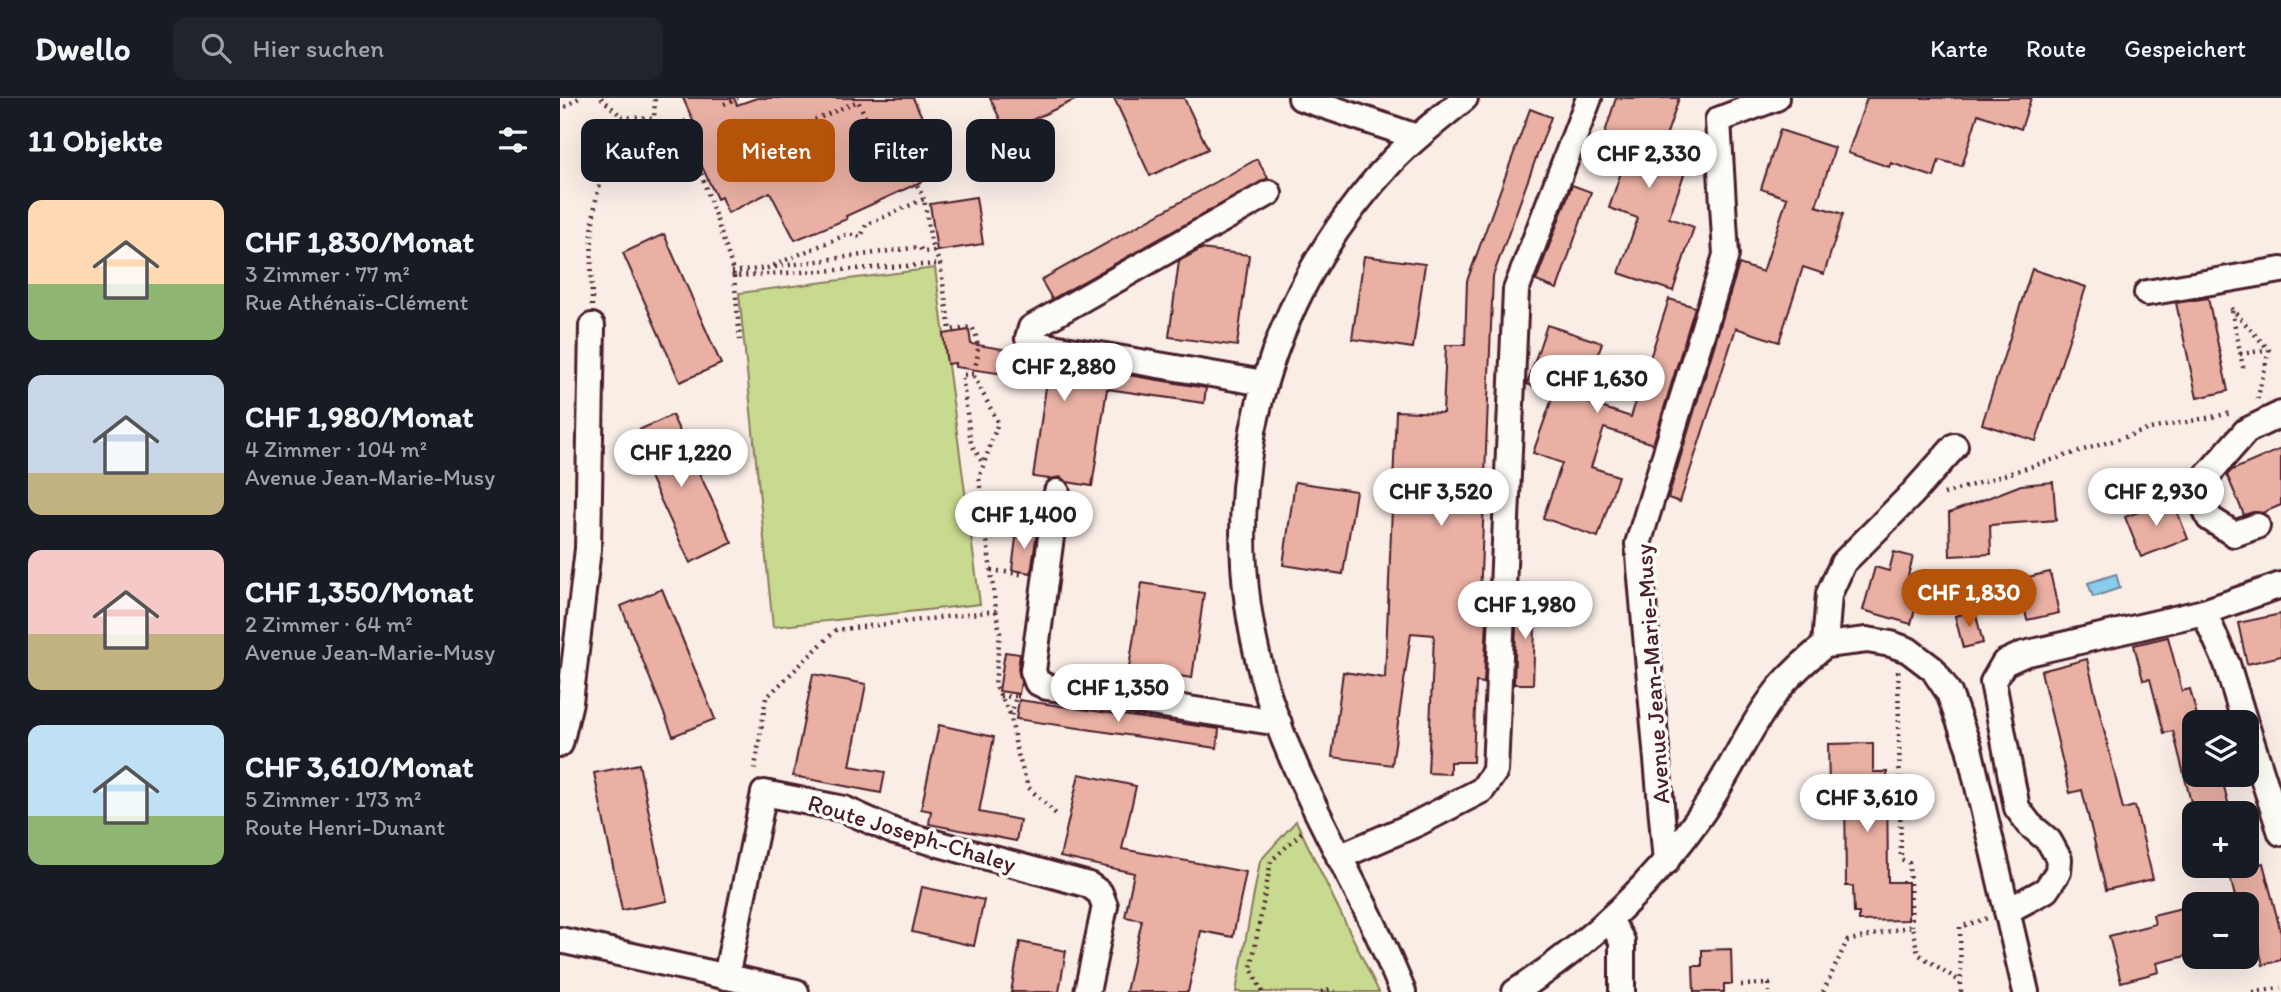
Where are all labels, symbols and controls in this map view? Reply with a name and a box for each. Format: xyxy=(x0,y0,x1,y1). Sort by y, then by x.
search box xyxy=(173,17,663,80)
text: Dwello xyxy=(35,29,131,68)
icon: search xyxy=(197,29,235,67)
text: Hier suchen xyxy=(253,32,384,64)
text: Karte xyxy=(1930,34,1988,63)
text: Route xyxy=(2026,34,2086,63)
text: Gespeichert xyxy=(2124,34,2246,63)
chip: Kaufen xyxy=(581,119,703,182)
chip: Mieten xyxy=(717,119,835,182)
chip: Filter xyxy=(849,119,952,182)
chip: Neu xyxy=(966,119,1055,182)
icon: filters xyxy=(494,121,532,159)
text: 11 Objekte xyxy=(28,122,163,159)
pin: CHF 2,330 xyxy=(1569,130,1729,190)
text: CHF 2,330 xyxy=(1597,139,1701,167)
text: CHF 1,830/Monat xyxy=(245,223,474,260)
icon: home xyxy=(84,228,168,312)
text: 3 Zimmer · 77 m² xyxy=(245,260,410,288)
text: Rue Athénaïs-Clément xyxy=(245,288,468,316)
pin: CHF 2,880 xyxy=(984,344,1144,403)
text: CHF 2,880 xyxy=(1012,352,1116,380)
pin: CHF 1,630 xyxy=(1517,356,1677,415)
text: CHF 1,630 xyxy=(1546,364,1648,392)
text: CHF 1,980/Monat xyxy=(245,398,473,435)
icon: home xyxy=(84,403,168,487)
pin: CHF 1,220 xyxy=(601,430,761,489)
text: 4 Zimmer · 104 m² xyxy=(245,435,427,463)
text: CHF 1,220 xyxy=(630,438,732,466)
text: Avenue Jean-Marie-Musy xyxy=(245,463,495,491)
pin: CHF 3,520 xyxy=(1361,468,1521,528)
pin: CHF 2,930 xyxy=(2076,468,2236,528)
text: CHF 3,520 xyxy=(1389,477,1493,505)
text: CHF 2,930 xyxy=(2104,477,2208,505)
pin: CHF 1,400 xyxy=(944,491,1104,551)
text: CHF 1,400 xyxy=(971,500,1077,528)
street label: Avenue Jean-Marie-Musy xyxy=(1628,543,1676,805)
pin: CHF 1,830 xyxy=(1889,570,2049,629)
text: CHF 1,350/Monat xyxy=(245,573,473,610)
icon: home xyxy=(84,578,168,662)
text: CHF 1,830 xyxy=(1918,578,2021,606)
pin: CHF 1,980 xyxy=(1445,582,1605,641)
text: CHF 1,980 xyxy=(1474,590,1576,618)
text: 2 Zimmer · 64 m² xyxy=(245,610,413,638)
text: Avenue Jean-Marie-Musy xyxy=(245,638,495,666)
pin: CHF 1,350 xyxy=(1038,664,1198,724)
text: CHF 1,350 xyxy=(1067,673,1169,701)
map controls xyxy=(2182,710,2259,969)
button: layers xyxy=(2182,710,2259,787)
text: CHF 3,610/Monat xyxy=(245,748,473,785)
icon: home xyxy=(84,753,168,837)
pin: CHF 3,610 xyxy=(1787,774,1947,834)
text: CHF 3,610 xyxy=(1816,783,1918,811)
text: 5 Zimmer · 173 m² xyxy=(245,785,421,813)
street label: Route Joseph-Chaley xyxy=(804,788,1020,878)
button: + xyxy=(2182,801,2259,878)
text: Route Henri-Dunant xyxy=(245,813,445,841)
button: − xyxy=(2182,892,2259,969)

